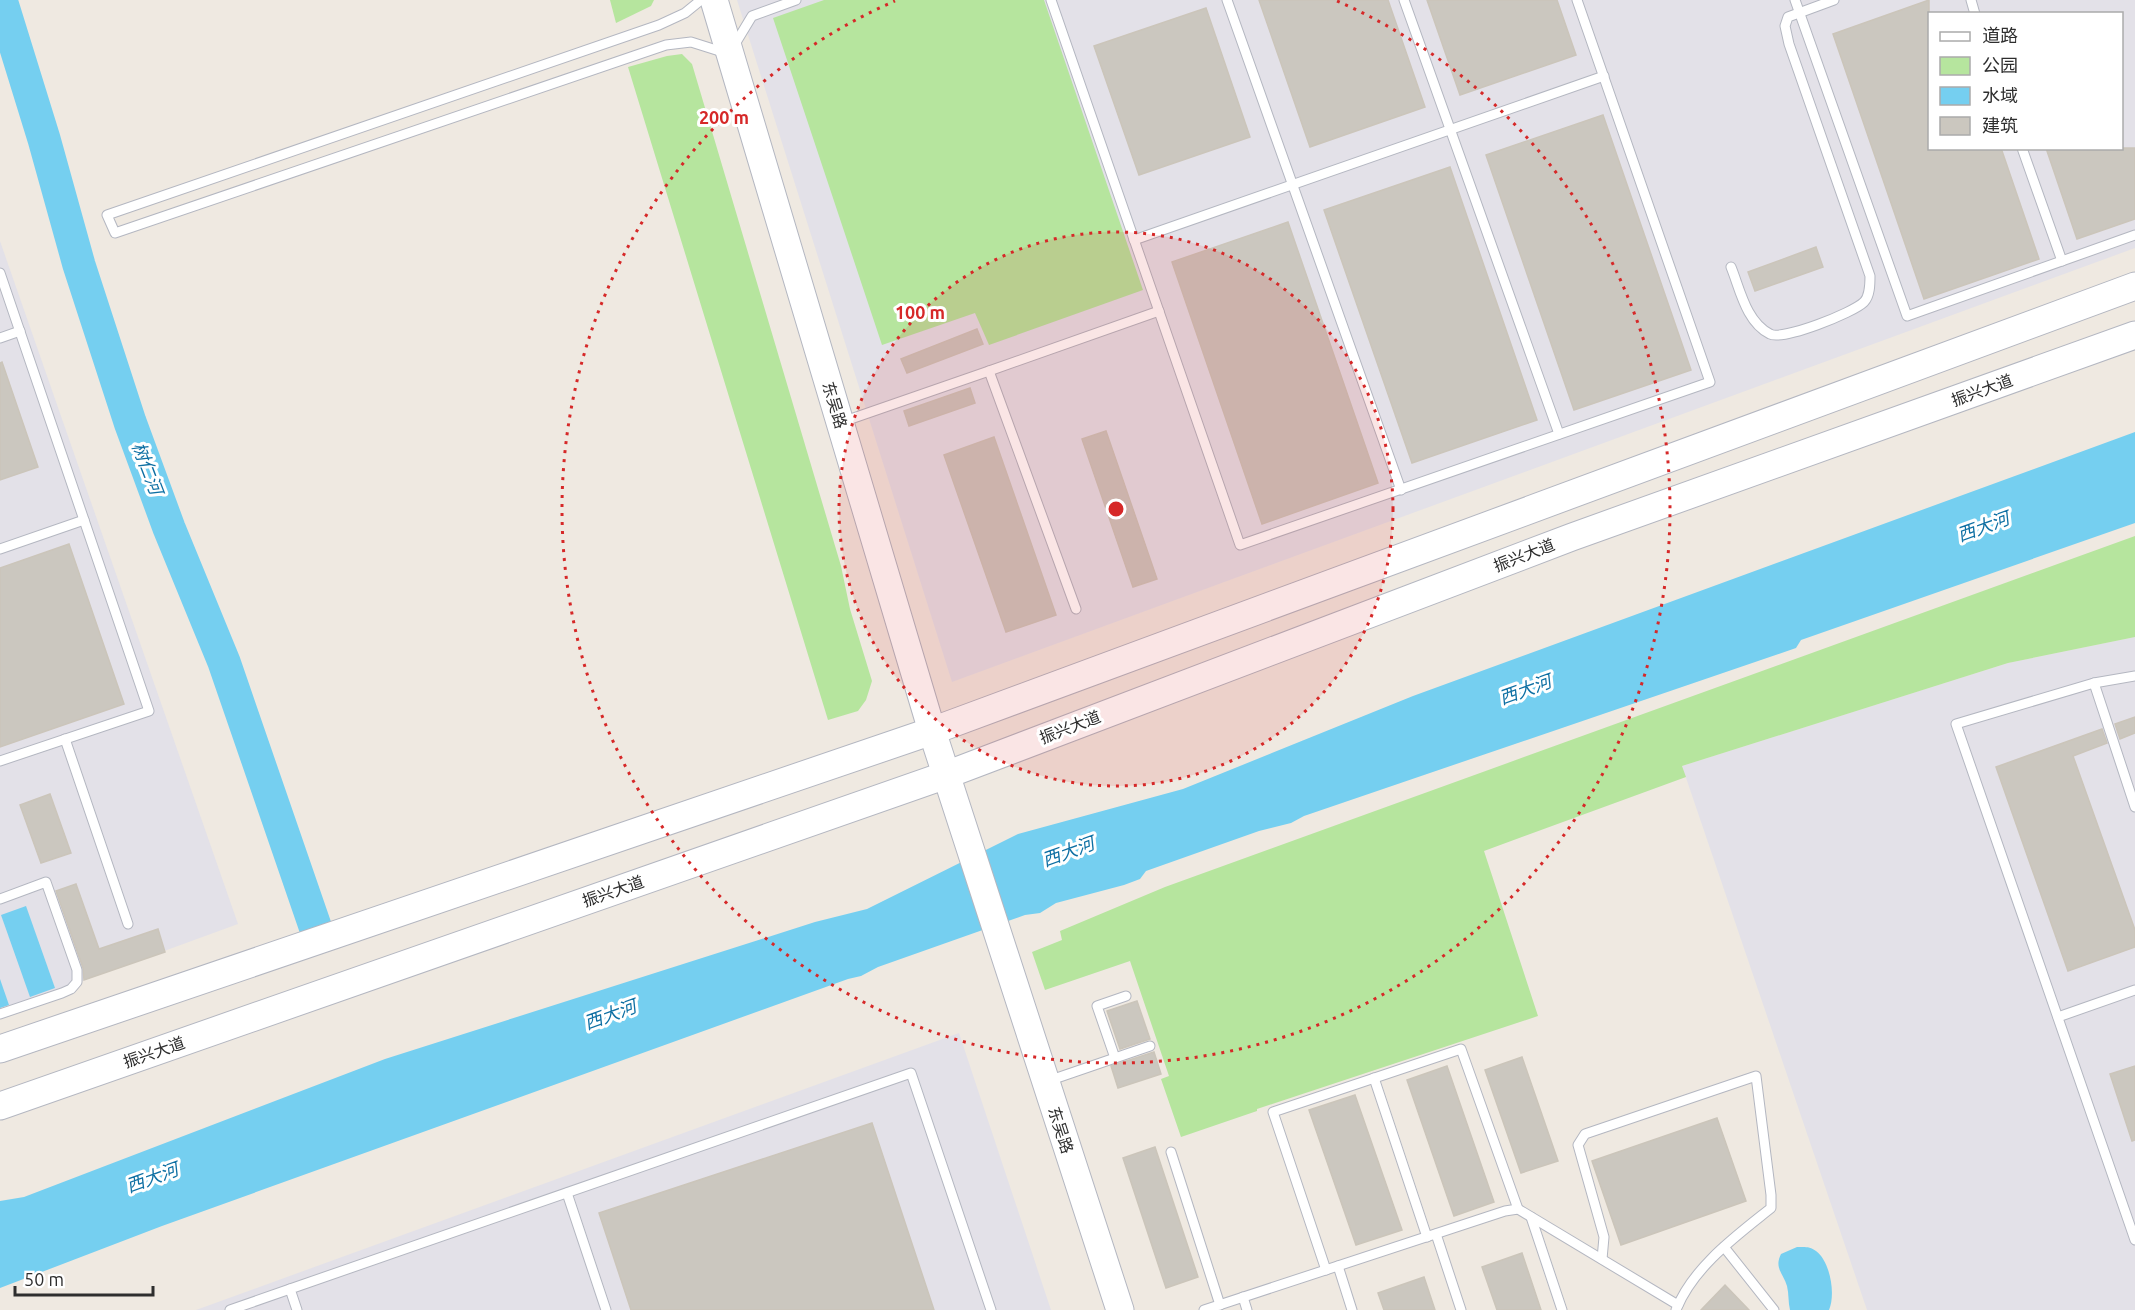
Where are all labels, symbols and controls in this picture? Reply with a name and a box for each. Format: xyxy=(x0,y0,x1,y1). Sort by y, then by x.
legend xyxy=(1928,12,2123,150)
text: 道路 xyxy=(1982,25,2018,45)
text: 公园 xyxy=(1982,55,2018,75)
text: 水域 xyxy=(1982,85,2018,105)
text: 200 m xyxy=(699,107,749,127)
text: 建筑 xyxy=(1982,115,2018,135)
text: 100 m xyxy=(895,302,945,322)
street label: 振兴大道 xyxy=(1949,371,2015,409)
street label: 东吴路 xyxy=(819,379,851,431)
water label: 树仁河 xyxy=(129,439,168,500)
centre of rings xyxy=(1106,499,1126,519)
water label: 西大河 xyxy=(1954,506,2015,545)
street label: 振兴大道 xyxy=(1491,535,1557,575)
water label: 西大河 xyxy=(1496,669,1557,708)
street label: 振兴大道 xyxy=(1037,707,1103,747)
water label: 西大河 xyxy=(1039,831,1100,870)
street label: 振兴大道 xyxy=(580,872,646,910)
water label: 西大河 xyxy=(581,994,642,1033)
street label: 振兴大道 xyxy=(121,1033,187,1071)
street label: 东吴路 xyxy=(1045,1104,1077,1156)
water label: 西大河 xyxy=(123,1157,184,1196)
scale bar xyxy=(15,1259,153,1297)
text: 50 m xyxy=(24,1269,64,1289)

